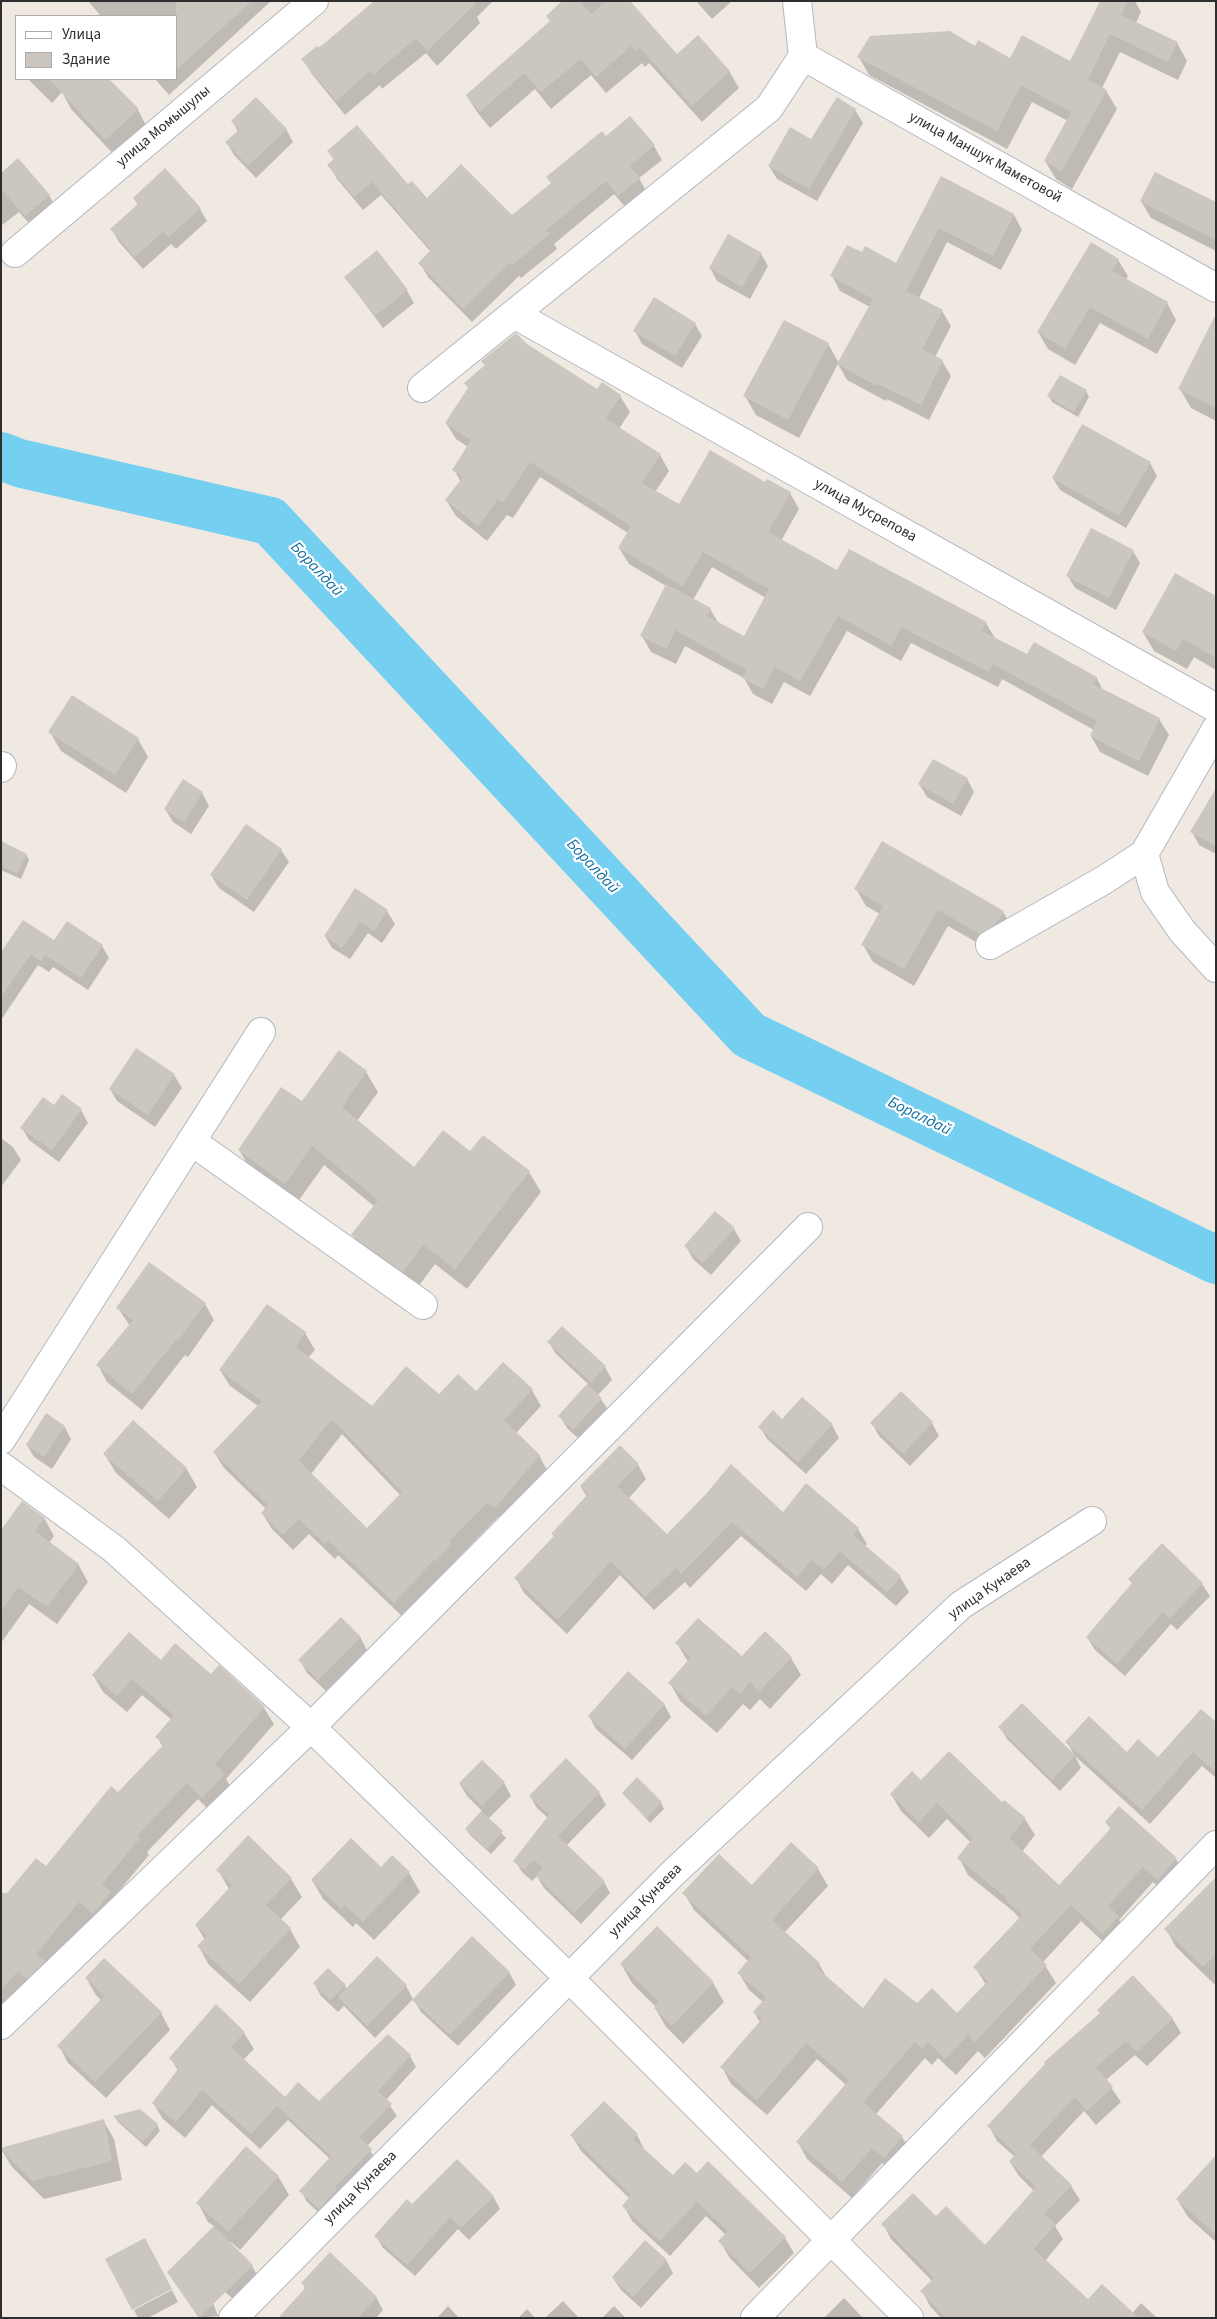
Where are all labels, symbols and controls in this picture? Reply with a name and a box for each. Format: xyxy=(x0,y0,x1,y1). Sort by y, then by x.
legend xyxy=(15,15,178,80)
text: Улица xyxy=(62,24,101,45)
text: Здание xyxy=(62,49,110,70)
street label: улица Момышулы xyxy=(113,82,215,172)
street label: улица Маншук Маметовой xyxy=(905,108,1065,208)
street label: улица Мусрепова xyxy=(811,475,919,547)
water label: Боралдай xyxy=(286,539,346,601)
water label: Боралдай xyxy=(562,836,622,898)
water label: Боралдай xyxy=(884,1093,954,1141)
street label: улица Кунаева xyxy=(945,1554,1035,1624)
street label: улица Кунаева xyxy=(606,1861,686,1941)
street label: улица Кунаева xyxy=(321,2148,401,2228)

